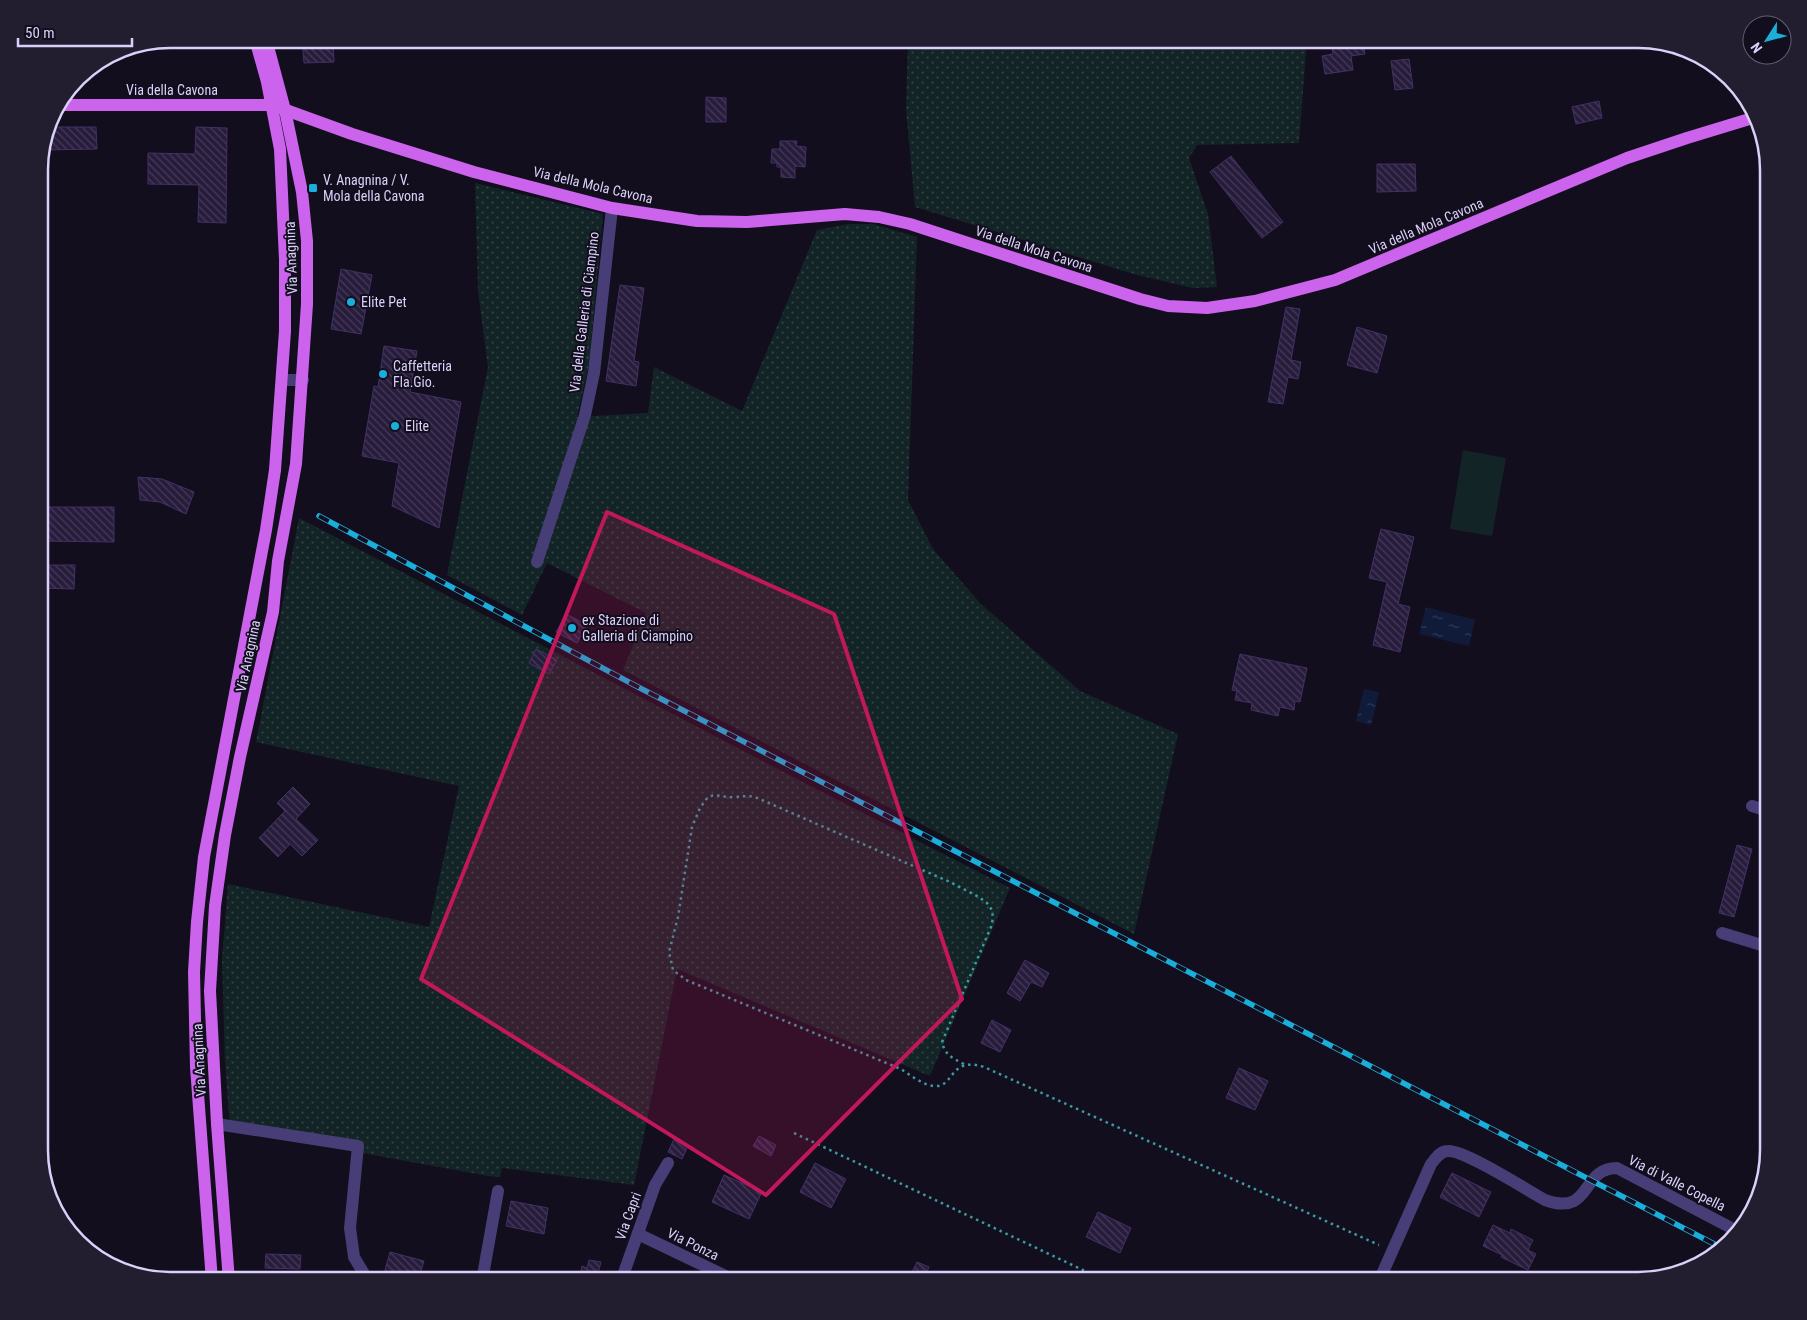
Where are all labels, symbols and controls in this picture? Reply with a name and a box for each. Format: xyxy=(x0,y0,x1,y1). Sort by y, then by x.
scale bar xyxy=(18,15,131,47)
north arrow xyxy=(1742,15,1792,65)
text: 50 m xyxy=(25,24,55,42)
text: N xyxy=(1747,39,1765,56)
street label: Via della Cavona xyxy=(126,82,218,98)
street label: Via della Mola Cavona xyxy=(532,163,654,207)
place label: V. Anagnina / V. Mola della Cavona xyxy=(323,172,425,204)
marker: V. Anagnina / V. Mola della Cavona xyxy=(307,182,319,194)
street label: Via della Mola Cavona xyxy=(1366,195,1486,257)
street label: Via Anagnina xyxy=(282,221,300,295)
street label: Via della Mola Cavona xyxy=(973,222,1095,276)
street label: Via della Galleria di Ciampino xyxy=(566,231,602,393)
place label: Elite Pet xyxy=(361,294,407,310)
marker: Elite Pet xyxy=(345,296,357,308)
place label: Caffetteria Fla.Gio. xyxy=(393,358,452,390)
marker: Caffetteria Fla.Gio. xyxy=(377,368,389,380)
place label: Elite xyxy=(405,418,430,434)
marker: Elite xyxy=(389,420,401,432)
place label: ex Stazione di Galleria di Ciampino xyxy=(582,612,693,644)
street label: Via Anagnina xyxy=(233,619,263,693)
marker: ex Stazione di Galleria di Ciampino xyxy=(566,622,578,634)
street label: Via Anagnina xyxy=(189,1023,209,1097)
street label: Via di Valle Copella xyxy=(1626,1152,1728,1214)
street label: Via Capri xyxy=(612,1190,644,1242)
street label: Via Ponza xyxy=(665,1225,721,1263)

